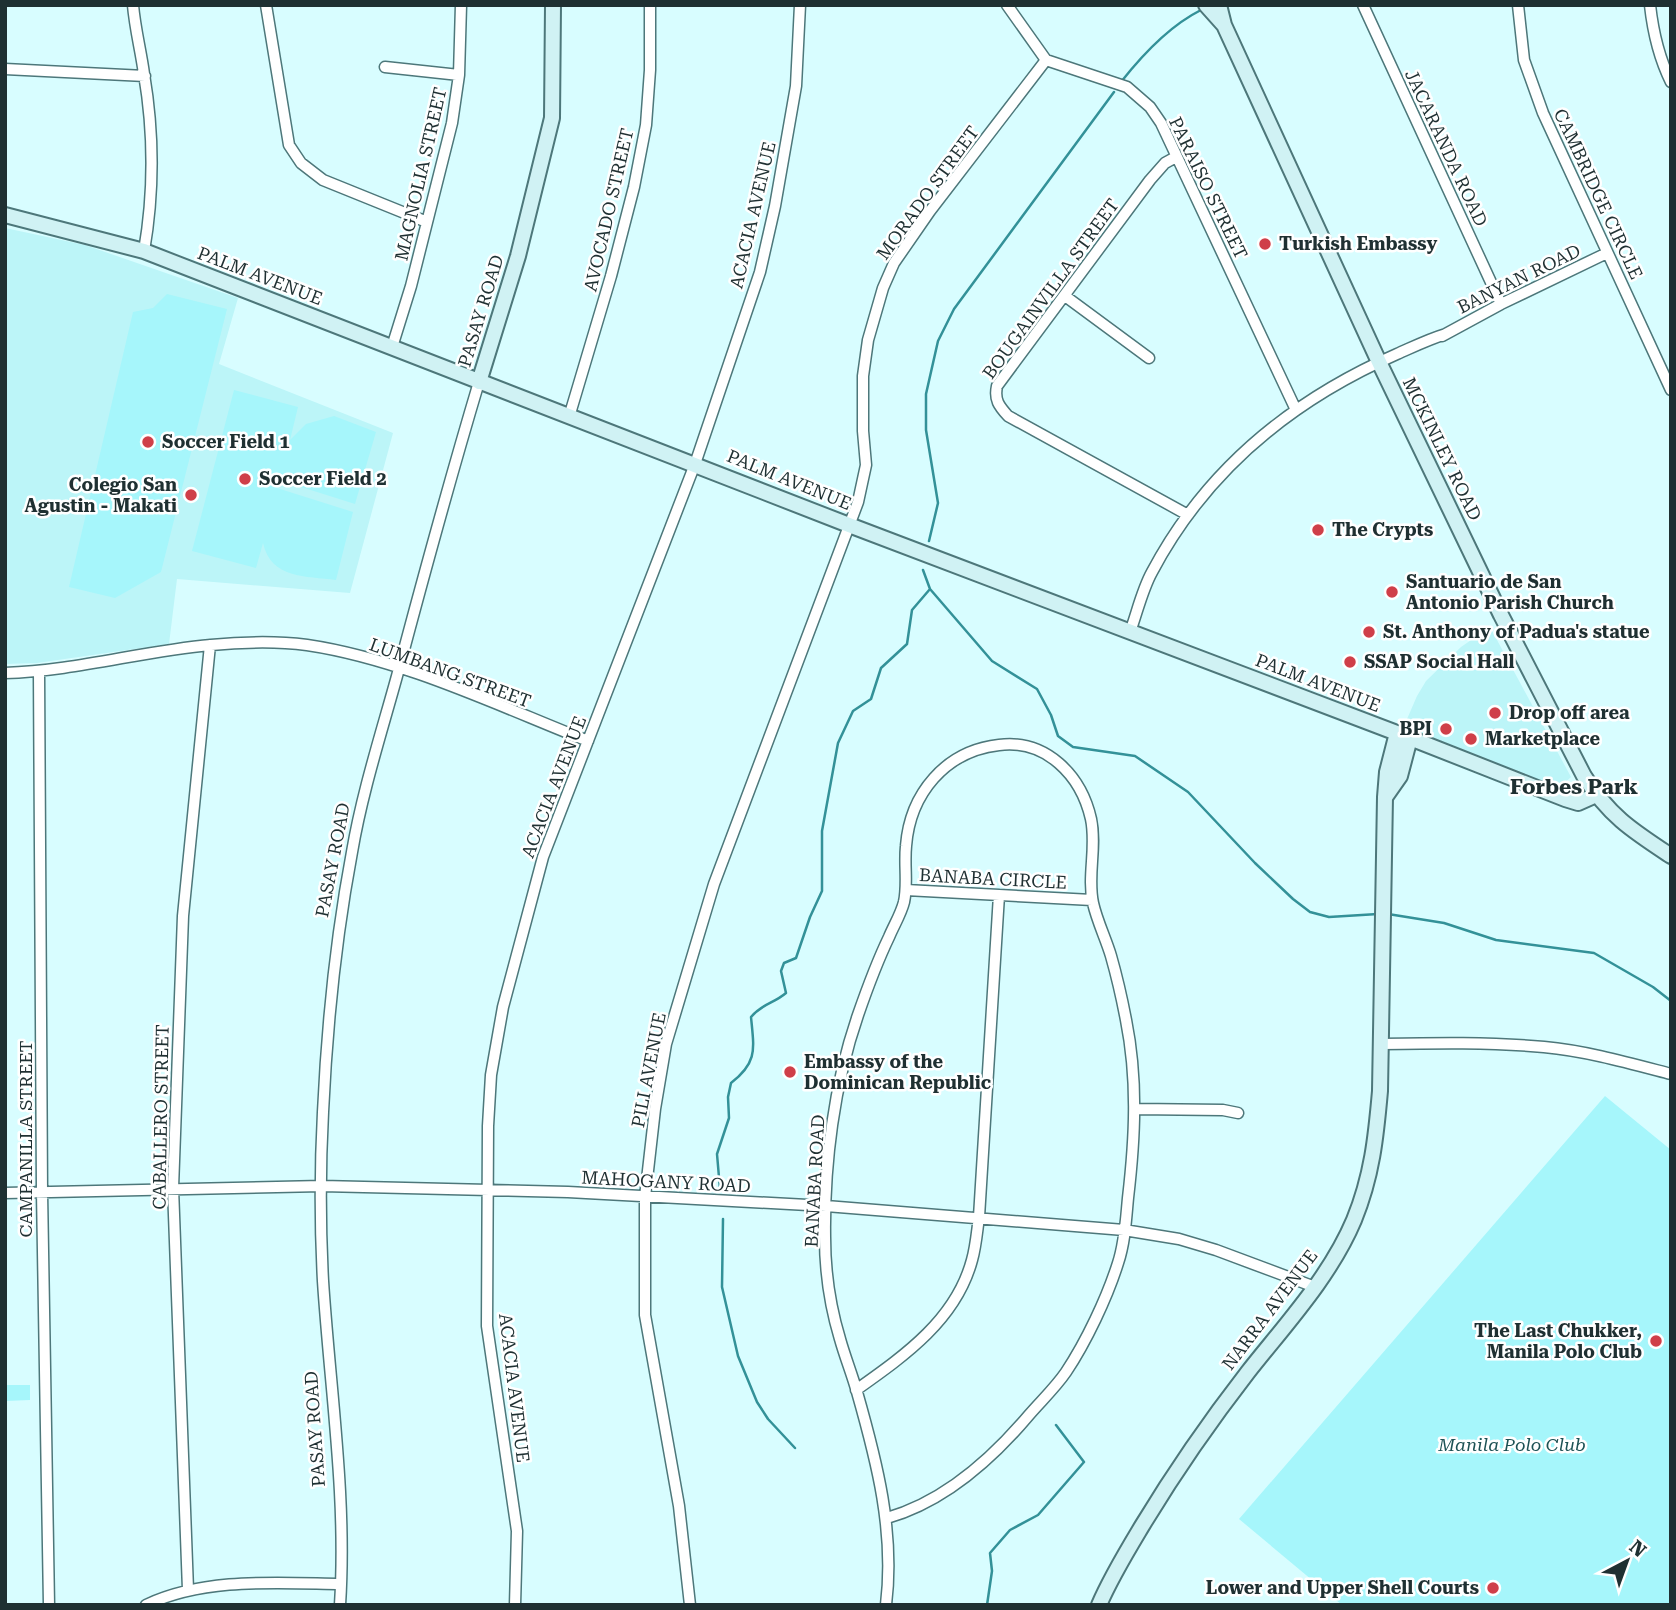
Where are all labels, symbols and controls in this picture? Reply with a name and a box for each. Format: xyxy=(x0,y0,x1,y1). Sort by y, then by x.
street label: JACARANDA ROAD xyxy=(1401,66,1492,230)
street label: MAGNOLIA STREET xyxy=(390,85,451,263)
street label: CAMBRIDGE CIRCLE xyxy=(1550,105,1647,282)
street label: PARAISO STREET xyxy=(1165,113,1252,262)
street label: MORADO STREET xyxy=(872,122,983,264)
street label: AVOCADO STREET xyxy=(580,126,637,293)
street label: ACACIA AVENUE xyxy=(725,139,780,290)
street label: BOUGAINVILLA STREET xyxy=(978,194,1123,383)
place label: Turkish Embassy xyxy=(1279,233,1437,254)
marker: Turkish Embassy xyxy=(1257,236,1273,252)
street label: BANYAN ROAD xyxy=(1454,240,1584,317)
street label: PALM AVENUE xyxy=(195,242,326,309)
street label: PASAY ROAD xyxy=(454,252,508,369)
street label: MCKINLEY ROAD xyxy=(1399,374,1486,524)
place label: Soccer Field 1 xyxy=(162,431,289,452)
marker: Soccer Field 1 xyxy=(140,434,156,450)
street label: PALM AVENUE xyxy=(724,445,854,514)
place label: Soccer Field 2 xyxy=(259,468,386,489)
marker: Soccer Field 2 xyxy=(237,471,253,487)
place label: Colegio San Agustin - Makati xyxy=(25,474,177,516)
marker: Colegio San Agustin - Makati xyxy=(183,487,199,503)
place label: The Crypts xyxy=(1332,519,1433,540)
marker: The Crypts xyxy=(1310,522,1326,538)
place label: Santuario de San Antonio Parish Church xyxy=(1406,571,1614,613)
marker: Santuario de San Antonio Parish Church xyxy=(1384,584,1400,600)
place label: St. Anthony of Padua's statue xyxy=(1383,621,1650,642)
marker: St. Anthony of Padua's statue xyxy=(1361,624,1377,640)
street label: LUMBANG STREET xyxy=(367,634,534,712)
street label: PALM AVENUE xyxy=(1253,649,1384,716)
place label: SSAP Social Hall xyxy=(1364,651,1514,672)
marker: SSAP Social Hall xyxy=(1342,654,1358,670)
place label: Drop off area xyxy=(1509,702,1630,723)
marker: Drop off area xyxy=(1487,705,1503,721)
street label: ACACIA AVENUE xyxy=(517,713,590,861)
place label: BPI xyxy=(1400,718,1432,739)
marker: BPI xyxy=(1438,721,1454,737)
place label: Marketplace xyxy=(1485,728,1601,749)
marker: Marketplace xyxy=(1463,731,1479,747)
district label: Forbes Park xyxy=(1510,775,1638,799)
street label: PASAY ROAD xyxy=(311,801,354,919)
street label: BANABA CIRCLE xyxy=(919,864,1068,893)
street label: PILI AVENUE xyxy=(627,1011,670,1129)
street label: CABALLERO STREET xyxy=(148,1024,173,1210)
street label: CAMPANILLA STREET xyxy=(15,1040,36,1238)
place label: Embassy of the Dominican Republic xyxy=(804,1051,991,1093)
marker: Embassy of the Dominican Republic xyxy=(782,1064,798,1080)
street label: BANABA ROAD xyxy=(801,1114,828,1248)
street label: MAHOGANY ROAD xyxy=(581,1167,751,1196)
street label: NARRA AVENUE xyxy=(1218,1245,1322,1374)
street label: ACACIA AVENUE xyxy=(495,1312,534,1464)
place label: The Last Chukker, Manila Polo Club xyxy=(1474,1320,1642,1362)
marker: The Last Chukker, Manila Polo Club xyxy=(1648,1333,1664,1349)
street label: PASAY ROAD xyxy=(300,1370,329,1488)
park label: Manila Polo Club xyxy=(1437,1434,1586,1455)
north arrow xyxy=(1592,1526,1662,1596)
text: N xyxy=(1625,1535,1651,1562)
place label: Lower and Upper Shell Courts xyxy=(1206,1577,1479,1598)
marker: Lower and Upper Shell Courts xyxy=(1485,1580,1501,1596)

